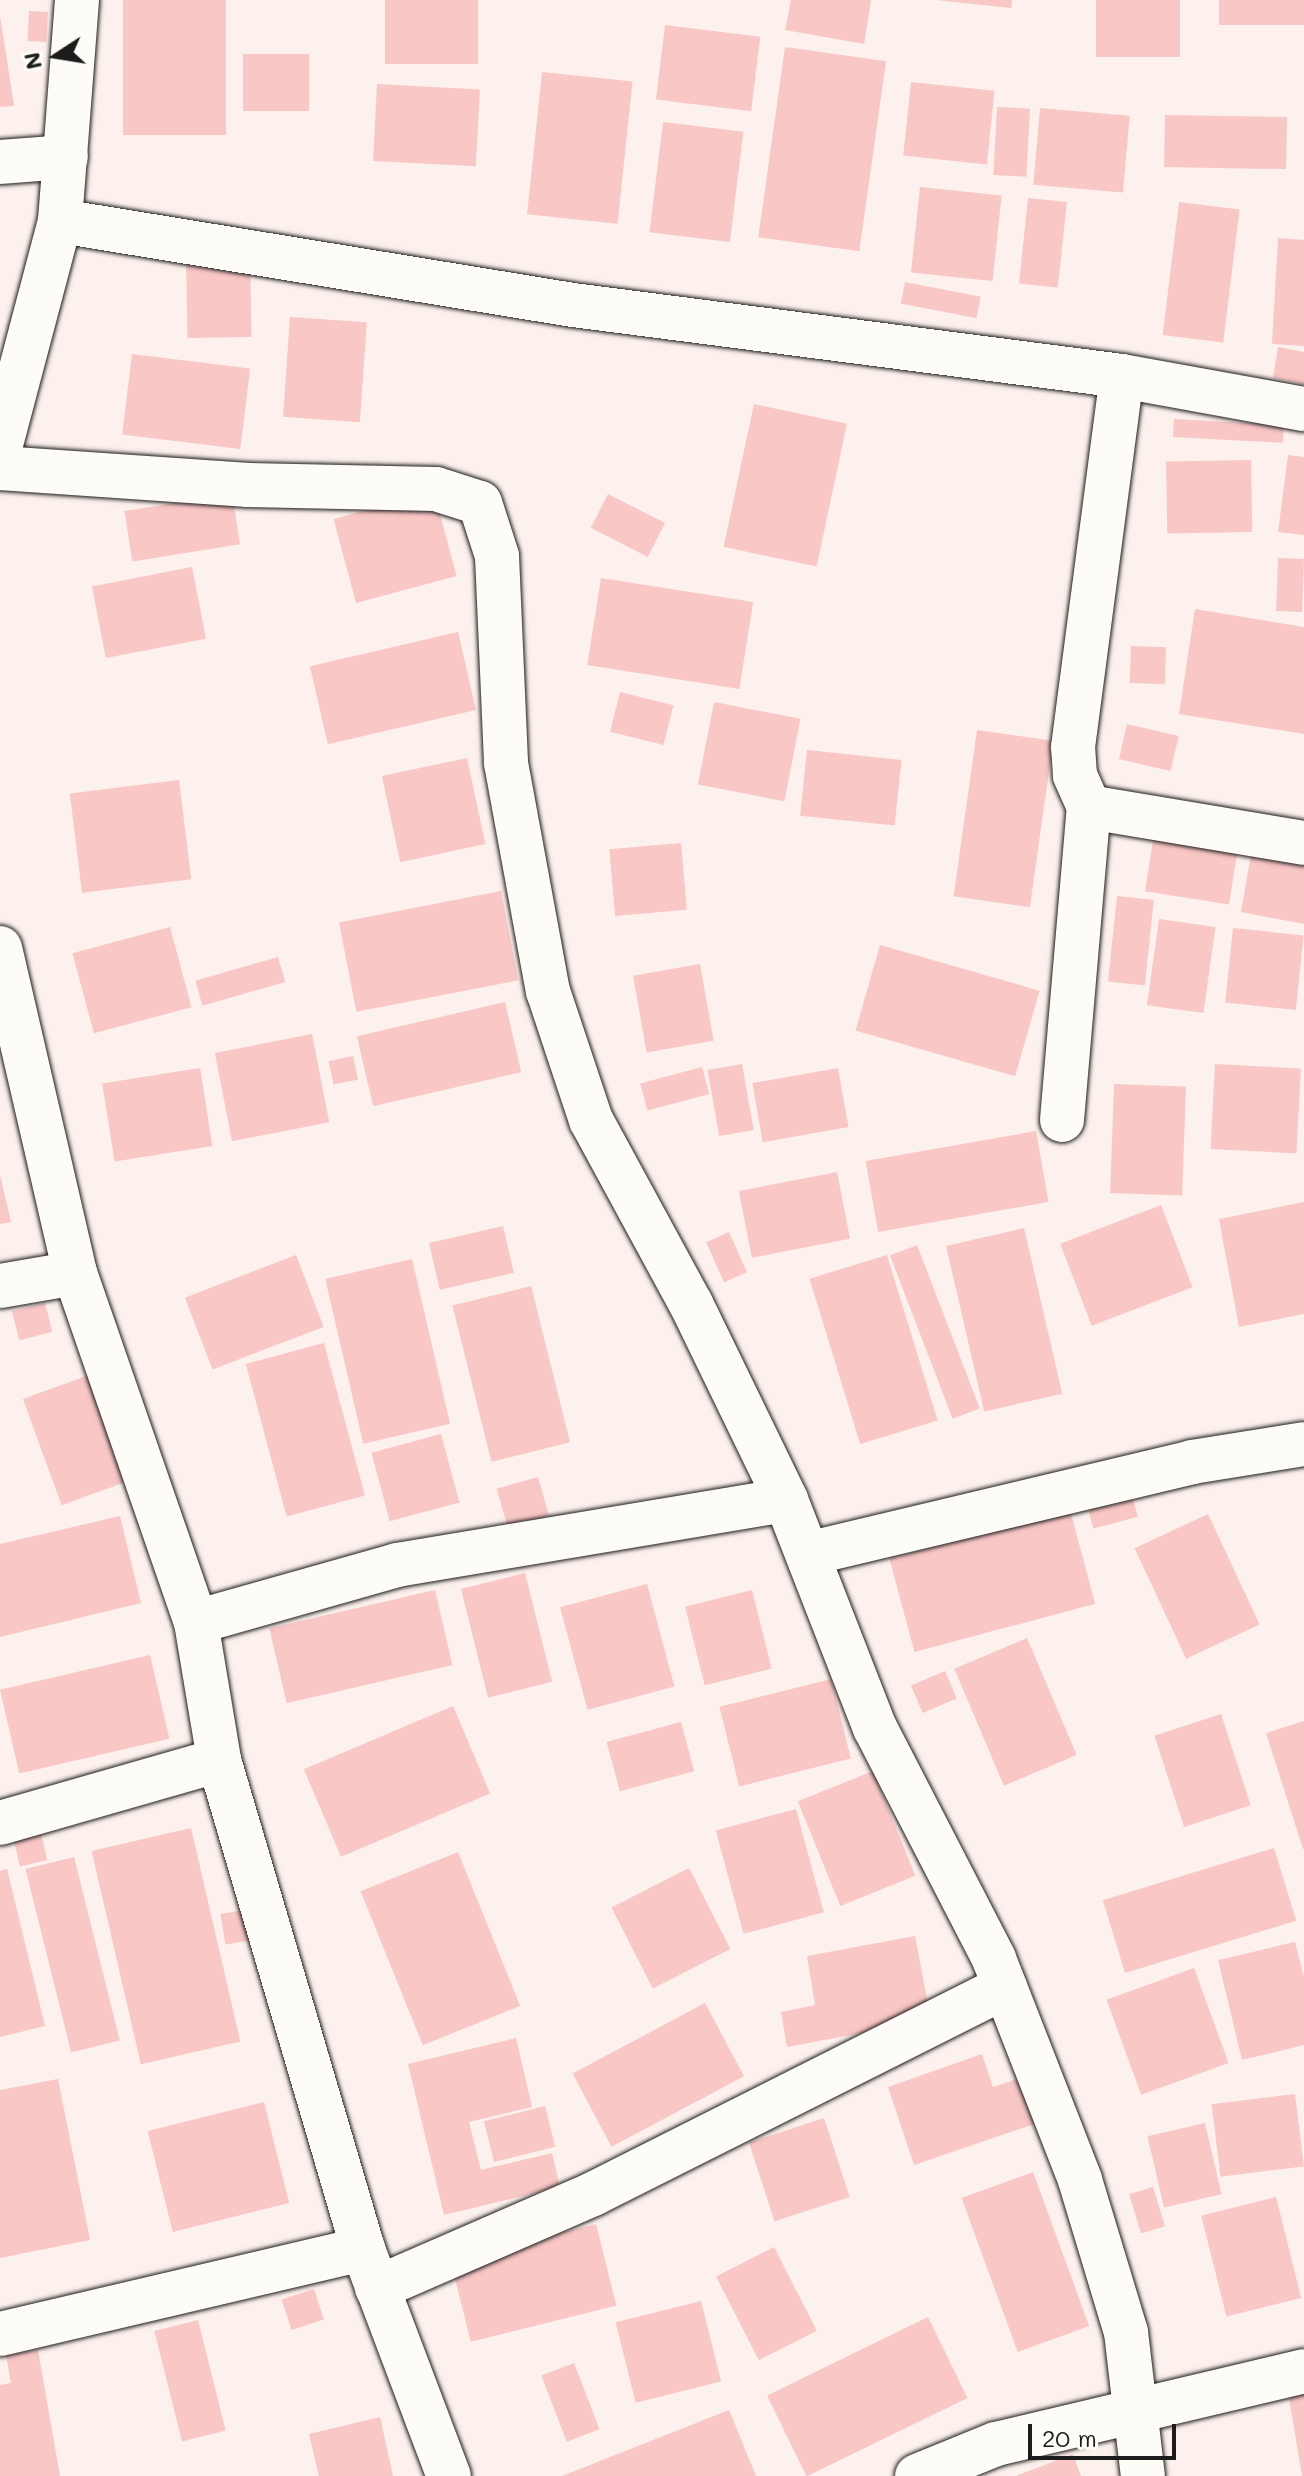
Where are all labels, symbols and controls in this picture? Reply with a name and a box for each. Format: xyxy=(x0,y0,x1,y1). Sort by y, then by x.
north arrow xyxy=(16,16,96,96)
text: N xyxy=(16,50,48,72)
scale bar xyxy=(1032,2408,1180,2458)
text: 20 m xyxy=(1042,2422,1097,2453)

